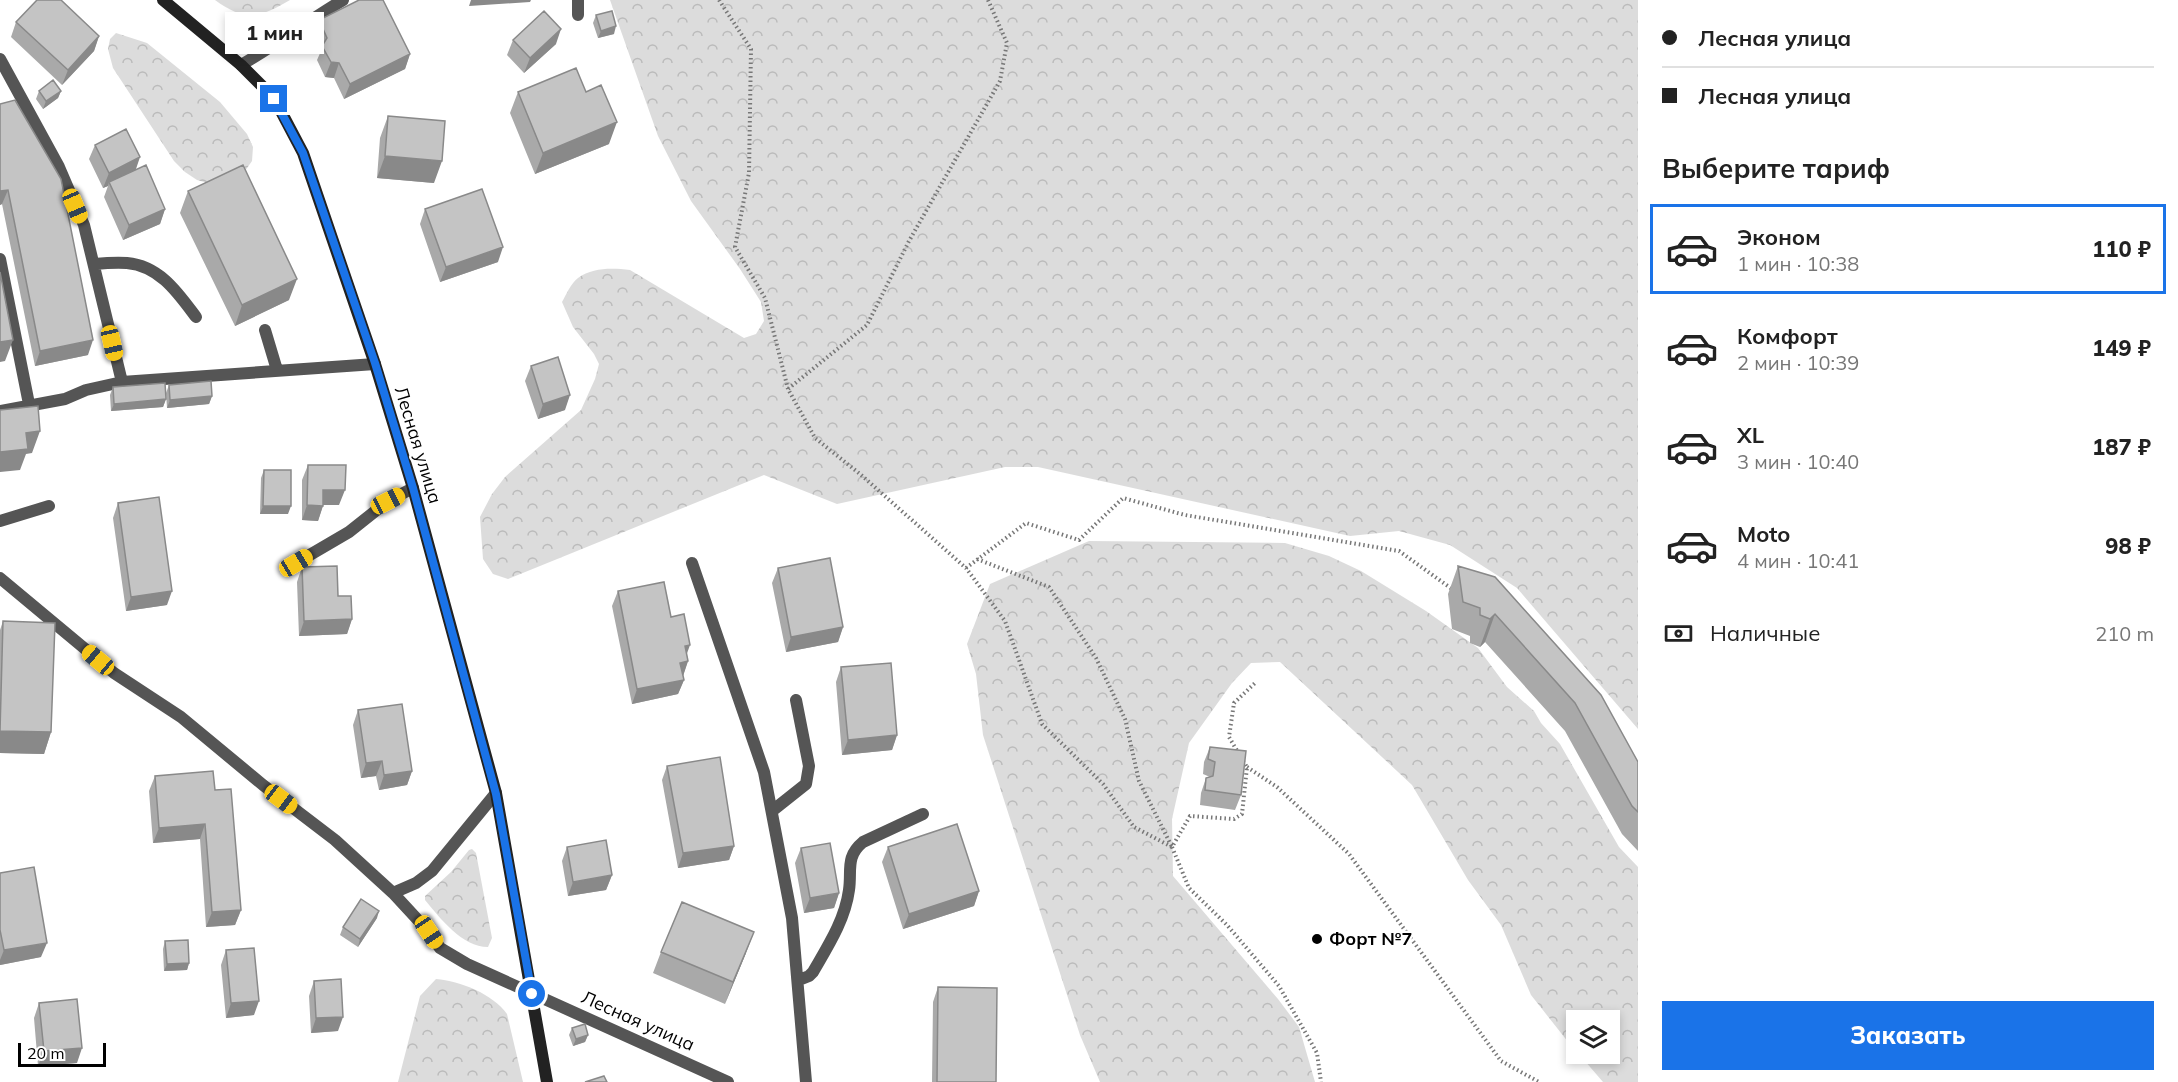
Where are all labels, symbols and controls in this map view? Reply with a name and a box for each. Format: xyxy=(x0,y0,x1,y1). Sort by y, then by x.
callout: 1 мин xyxy=(224,12,324,54)
text: 1 мин xyxy=(246,20,303,45)
text: Лесная улица xyxy=(1698,24,1851,52)
text: Лесная улица xyxy=(1698,82,1851,110)
route end xyxy=(260,85,287,112)
text: Выберите тариф xyxy=(1662,151,1890,185)
car xyxy=(60,186,90,226)
icon: car xyxy=(1665,222,1719,276)
text: Эконом xyxy=(1737,223,1821,251)
text: 110 ₽ xyxy=(2092,235,2151,263)
text: 1 мин · 10:38 xyxy=(1737,251,1859,276)
icon: car xyxy=(1665,321,1719,375)
text: Комфорт xyxy=(1737,322,1838,350)
car xyxy=(99,323,125,363)
text: 149 ₽ xyxy=(2092,334,2151,362)
text: 2 мин · 10:39 xyxy=(1737,350,1859,375)
street label: Лесная улица xyxy=(390,383,447,506)
icon: car xyxy=(1665,420,1719,474)
text: XL xyxy=(1737,421,1764,449)
text: 187 ₽ xyxy=(2092,433,2151,461)
text: 3 мин · 10:40 xyxy=(1737,449,1859,474)
car xyxy=(368,485,408,517)
icon: car xyxy=(1665,519,1719,573)
text: Moto xyxy=(1737,520,1790,548)
text: 98 ₽ xyxy=(2105,532,2151,560)
car xyxy=(276,546,316,580)
text: 4 мин · 10:41 xyxy=(1737,548,1859,573)
icon: cash xyxy=(1662,617,1695,650)
text: Наличные xyxy=(1710,619,1820,647)
text: 210 m xyxy=(2095,621,2154,646)
car xyxy=(78,642,118,678)
car xyxy=(261,781,301,817)
car xyxy=(411,912,447,952)
place label: Форт №7 xyxy=(1329,927,1412,950)
marker: Форт №7 xyxy=(1310,932,1324,946)
route start xyxy=(518,980,545,1007)
street label: Лесная улица xyxy=(578,985,698,1056)
button: Заказать xyxy=(1662,1001,2154,1070)
map controls xyxy=(1566,1010,1620,1064)
button: layers xyxy=(1566,1010,1620,1064)
scale bar xyxy=(18,1040,106,1068)
text: 20 m xyxy=(27,1043,64,1063)

